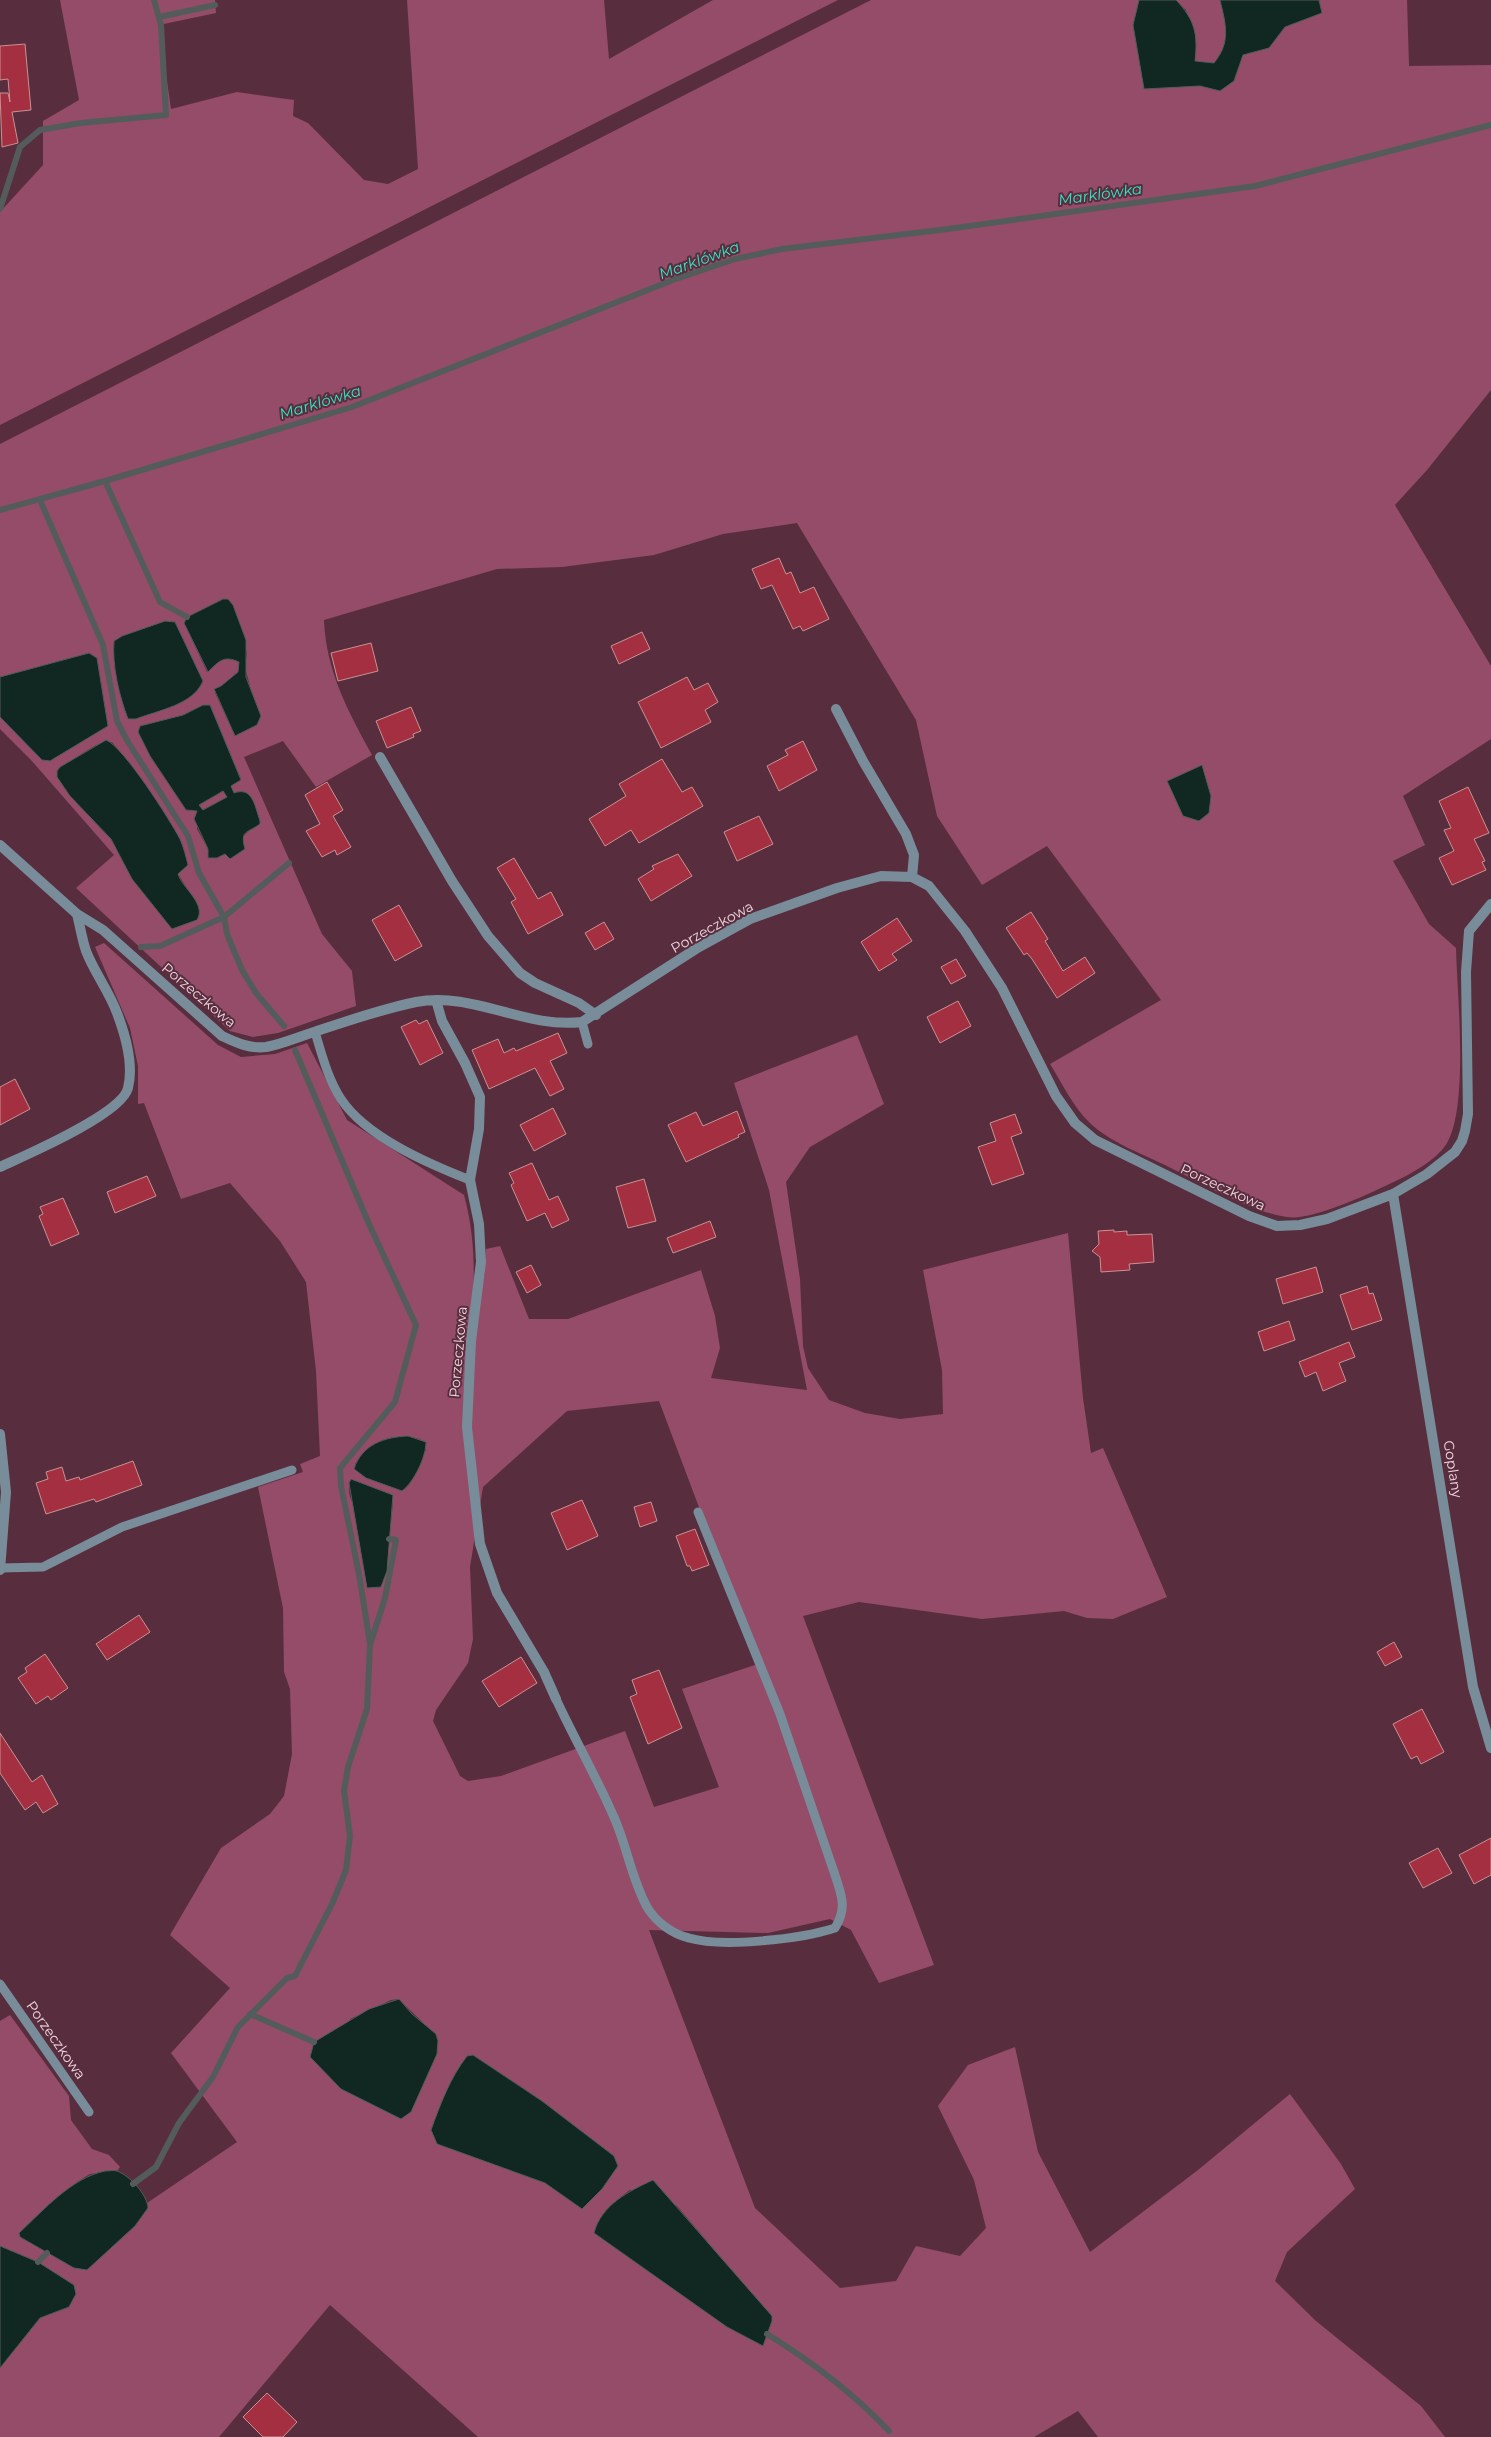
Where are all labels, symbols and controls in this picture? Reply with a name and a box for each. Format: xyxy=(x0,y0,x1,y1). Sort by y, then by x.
water label: Marklówka xyxy=(1057,179,1143,209)
water label: Marklówka xyxy=(656,237,742,283)
water label: Marklówka xyxy=(277,381,363,423)
street label: Porzeczkowa xyxy=(668,897,756,957)
street label: Porzeczkowa xyxy=(158,959,240,1031)
street label: Porzeczkowa xyxy=(1178,1159,1268,1215)
street label: Porzeczkowa xyxy=(445,1306,471,1398)
street label: Goplany xyxy=(1440,1439,1466,1499)
street label: Porzeczkowa xyxy=(22,1997,90,2083)

